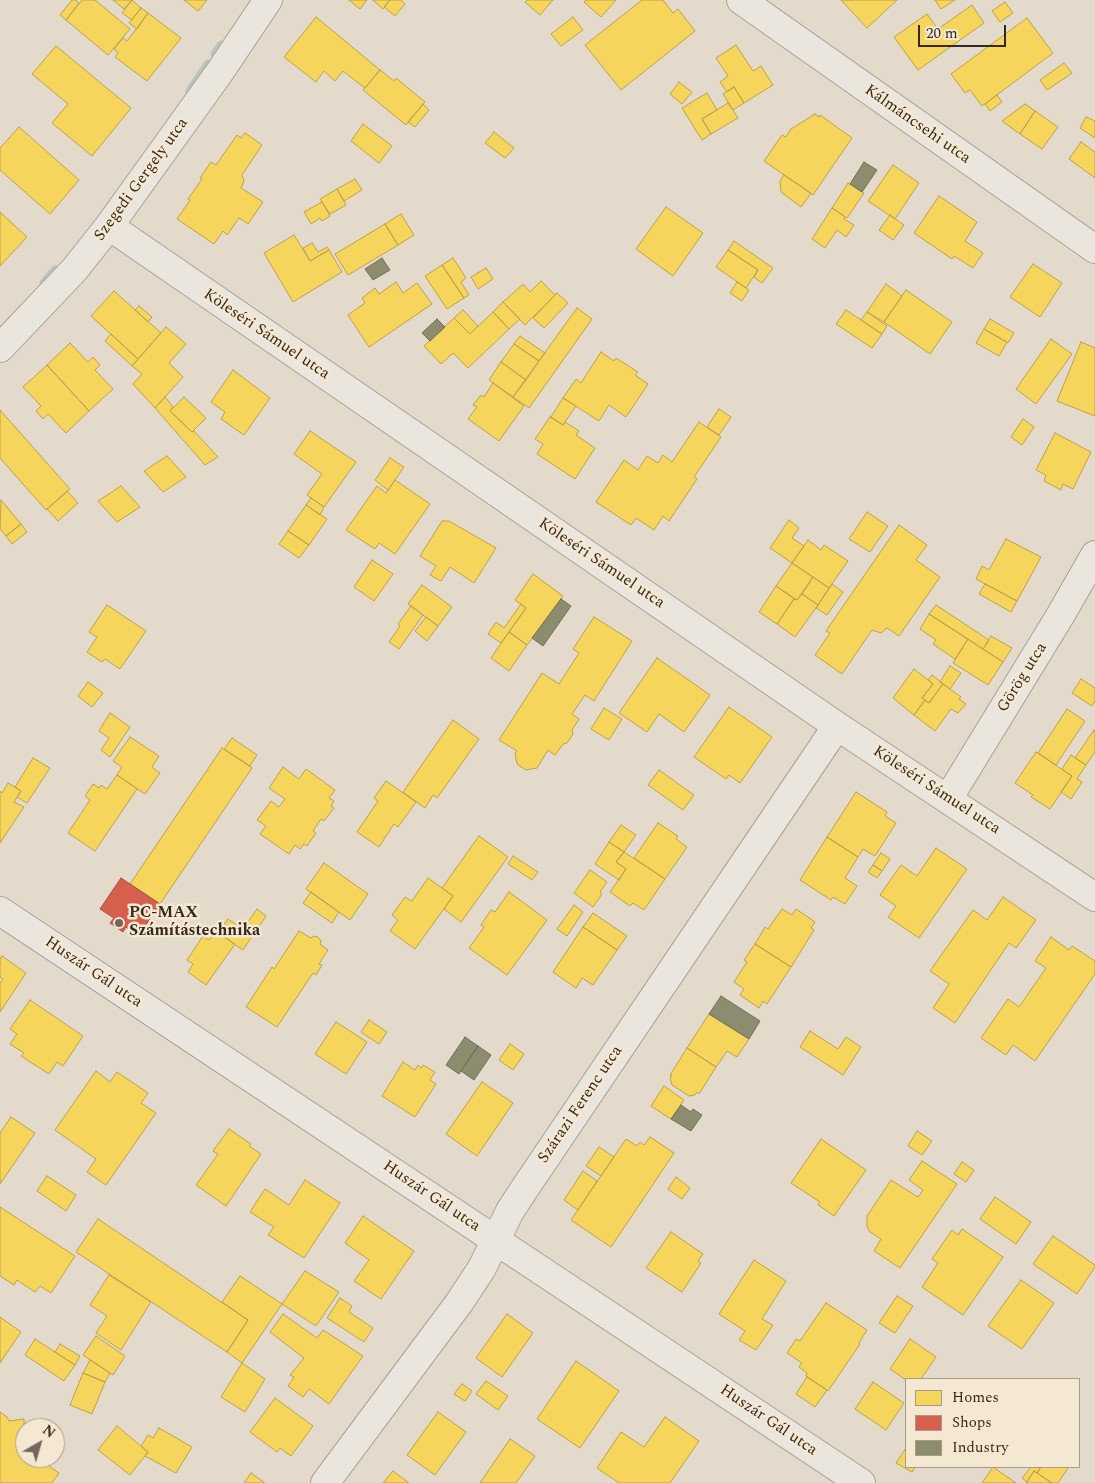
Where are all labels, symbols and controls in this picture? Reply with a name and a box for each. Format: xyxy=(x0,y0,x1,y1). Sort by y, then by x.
scale bar xyxy=(920,15,1008,47)
text: 20 m xyxy=(926,22,958,45)
street label: Kálmáncsehi utca xyxy=(860,81,974,169)
street label: Szegedi Gergely utca xyxy=(91,115,193,245)
street label: Köleséri Sámuel utca xyxy=(199,286,333,384)
street label: Köleséri Sámuel utca xyxy=(534,515,668,613)
street label: Görög utca xyxy=(994,640,1052,716)
street label: Köleséri Sámuel utca xyxy=(869,743,1003,839)
place label: PC-MAX Számítástechnika xyxy=(129,904,260,942)
marker: PC-MAX Számítástechnika xyxy=(113,917,125,929)
street label: Huszár Gál utca xyxy=(41,933,145,1013)
street label: Szárazi Ferenc utca xyxy=(535,1043,627,1167)
street label: Huszár Gál utca xyxy=(379,1157,483,1237)
legend xyxy=(905,1378,1080,1468)
street label: Huszár Gál utca xyxy=(716,1381,820,1461)
text: Homes xyxy=(952,1386,999,1409)
text: Shops xyxy=(952,1411,992,1434)
north arrow xyxy=(15,1418,65,1468)
text: N xyxy=(38,1420,60,1443)
text: Industry xyxy=(952,1436,1008,1459)

